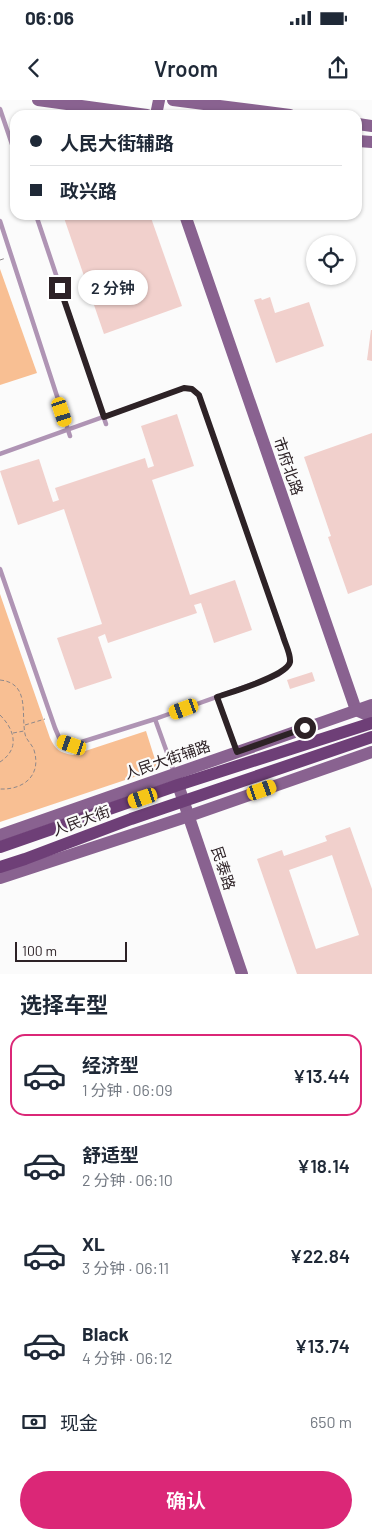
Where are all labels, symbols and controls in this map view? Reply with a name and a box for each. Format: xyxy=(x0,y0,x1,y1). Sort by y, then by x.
text: 06:06 xyxy=(25,6,74,29)
icon: back xyxy=(20,54,48,82)
icon: share xyxy=(324,54,352,82)
text: Vroom xyxy=(154,55,218,81)
text: 人民大街辅路 xyxy=(60,131,174,154)
text: 政兴路 xyxy=(60,179,117,202)
map controls xyxy=(306,235,356,285)
button: locate xyxy=(306,235,356,285)
callout: 2 分钟 xyxy=(78,270,148,306)
route end xyxy=(49,277,71,299)
text: 2 分钟 xyxy=(91,278,135,297)
car xyxy=(50,395,73,429)
street label: 市府北路 xyxy=(271,435,307,497)
car xyxy=(167,697,200,721)
route start xyxy=(294,717,316,739)
car xyxy=(55,733,88,757)
street label: 人民大街辅路 xyxy=(122,736,212,782)
car xyxy=(245,778,278,802)
car xyxy=(126,786,159,810)
street label: 人民大街 xyxy=(50,801,112,839)
street label: 民泰路 xyxy=(208,844,240,892)
scale bar xyxy=(15,939,128,962)
text: 100 m xyxy=(22,942,57,959)
text: 选择车型 xyxy=(20,991,108,1017)
icon: car xyxy=(22,1053,67,1098)
text: 经济型 xyxy=(82,1053,139,1076)
text: ¥13.44 xyxy=(293,1064,350,1087)
text: 1 分钟 · 06:09 xyxy=(82,1080,173,1099)
icon: car xyxy=(22,1143,67,1188)
text: 舒适型 xyxy=(82,1143,139,1166)
text: ¥18.14 xyxy=(297,1154,350,1177)
text: 2 分钟 · 06:10 xyxy=(82,1170,173,1189)
text: XL xyxy=(82,1232,105,1255)
icon: car xyxy=(22,1233,67,1278)
text: ¥22.84 xyxy=(290,1244,350,1267)
text: 3 分钟 · 06:11 xyxy=(82,1258,169,1277)
text: Black xyxy=(82,1322,129,1345)
icon: car xyxy=(22,1323,67,1368)
text: ¥13.74 xyxy=(295,1334,350,1357)
text: 4 分钟 · 06:12 xyxy=(82,1348,173,1367)
icon: cash xyxy=(20,1408,48,1436)
text: 现金 xyxy=(60,1411,98,1434)
text: 650 m xyxy=(310,1412,352,1431)
button: 确认 xyxy=(20,1471,352,1529)

